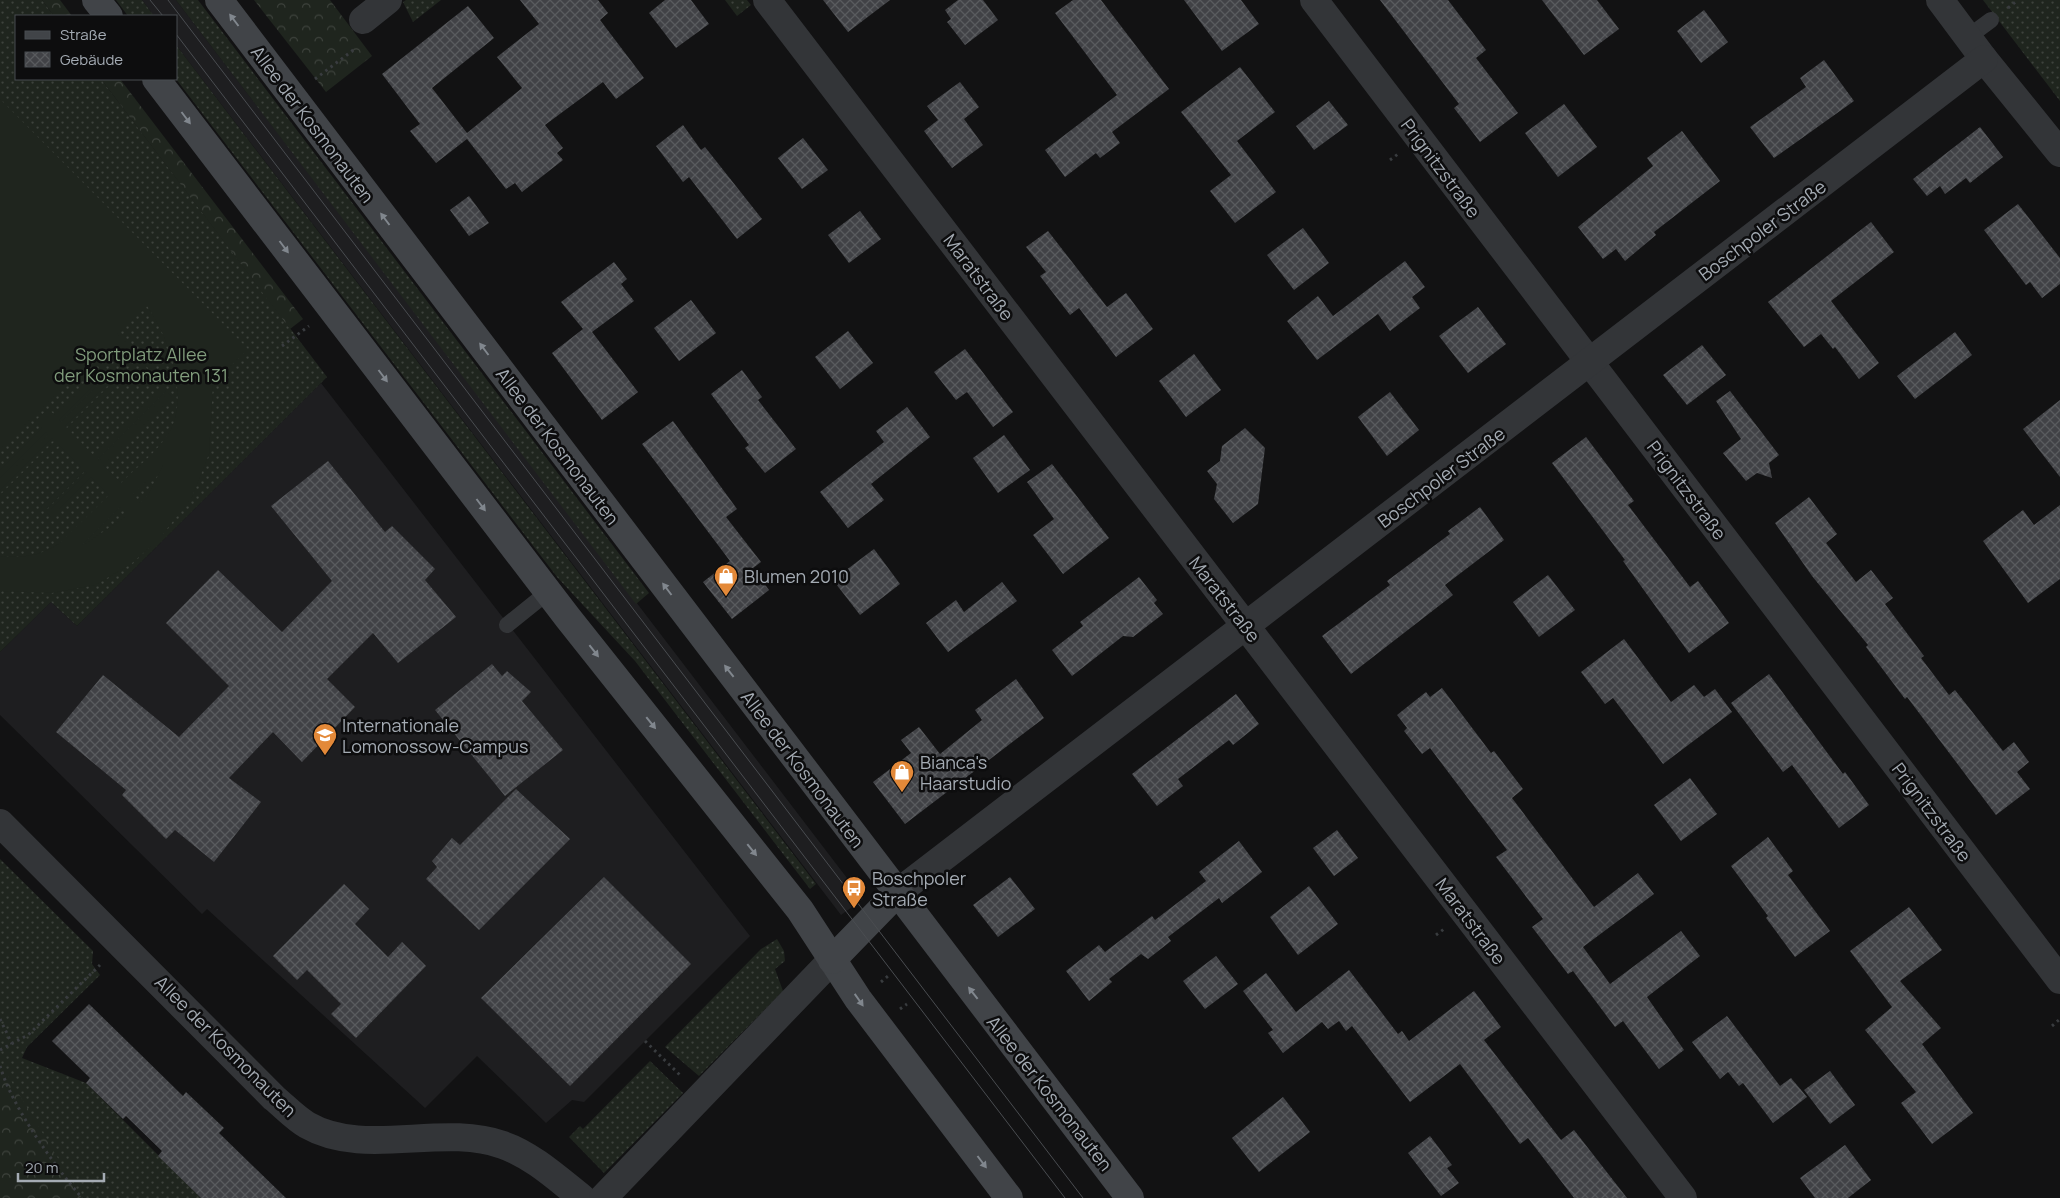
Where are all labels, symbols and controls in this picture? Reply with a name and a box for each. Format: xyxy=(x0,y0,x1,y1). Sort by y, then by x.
one-way arrow xyxy=(229,13,239,27)
legend xyxy=(15,15,178,80)
text: Straße xyxy=(60,24,107,45)
street label: Allee der Kosmonauten xyxy=(246,41,380,207)
text: Gebäude xyxy=(60,49,123,70)
one-way arrow xyxy=(181,111,191,124)
street label: Prignitzstraße xyxy=(1396,114,1486,222)
street label: Boschpoler Straße xyxy=(1693,174,1831,286)
one-way arrow xyxy=(380,212,390,226)
street label: Maratstraße xyxy=(939,229,1019,325)
one-way arrow xyxy=(279,240,290,253)
park label: Sportplatz Allee der Kosmonauten 131 xyxy=(54,342,228,387)
one-way arrow xyxy=(478,343,489,356)
street label: Allee der Kosmonauten xyxy=(491,363,625,529)
one-way arrow xyxy=(378,369,388,383)
street label: Boschpoler Straße xyxy=(1372,421,1510,533)
street label: Prignitzstraße xyxy=(1642,436,1732,544)
one-way arrow xyxy=(476,498,487,511)
street label: Maratstraße xyxy=(1184,551,1266,647)
shop icon: Blumen 2010 xyxy=(713,563,739,597)
place label: Blumen 2010 xyxy=(744,564,849,588)
one-way arrow xyxy=(662,582,672,596)
one-way arrow xyxy=(588,645,599,658)
one-way arrow xyxy=(724,664,734,678)
street label: Allee der Kosmonauten xyxy=(736,686,870,852)
place label: Internationale Lomonossow-Campus xyxy=(342,713,528,758)
one-way arrow xyxy=(645,716,656,729)
school or university icon: Internationale Lomonossow-Campus xyxy=(312,722,338,756)
place label: Bianca's Haarstudio xyxy=(920,750,1011,795)
street label: Prignitzstraße xyxy=(1887,758,1977,866)
shop icon: Bianca's Haarstudio xyxy=(889,759,915,793)
one-way arrow xyxy=(746,843,757,856)
place label: Boschpoler Straße xyxy=(872,866,967,911)
street label: Maratstraße xyxy=(1431,873,1511,969)
bus stop icon: Boschpoler Straße xyxy=(841,875,867,909)
street label: Allee der Kosmonauten xyxy=(150,970,302,1122)
one-way arrow xyxy=(967,987,978,1000)
one-way arrow xyxy=(854,993,864,1007)
street label: Allee der Kosmonauten xyxy=(982,1010,1118,1176)
scale bar xyxy=(18,1150,104,1182)
one-way arrow xyxy=(977,1156,988,1169)
text: 20 m xyxy=(25,1157,58,1178)

